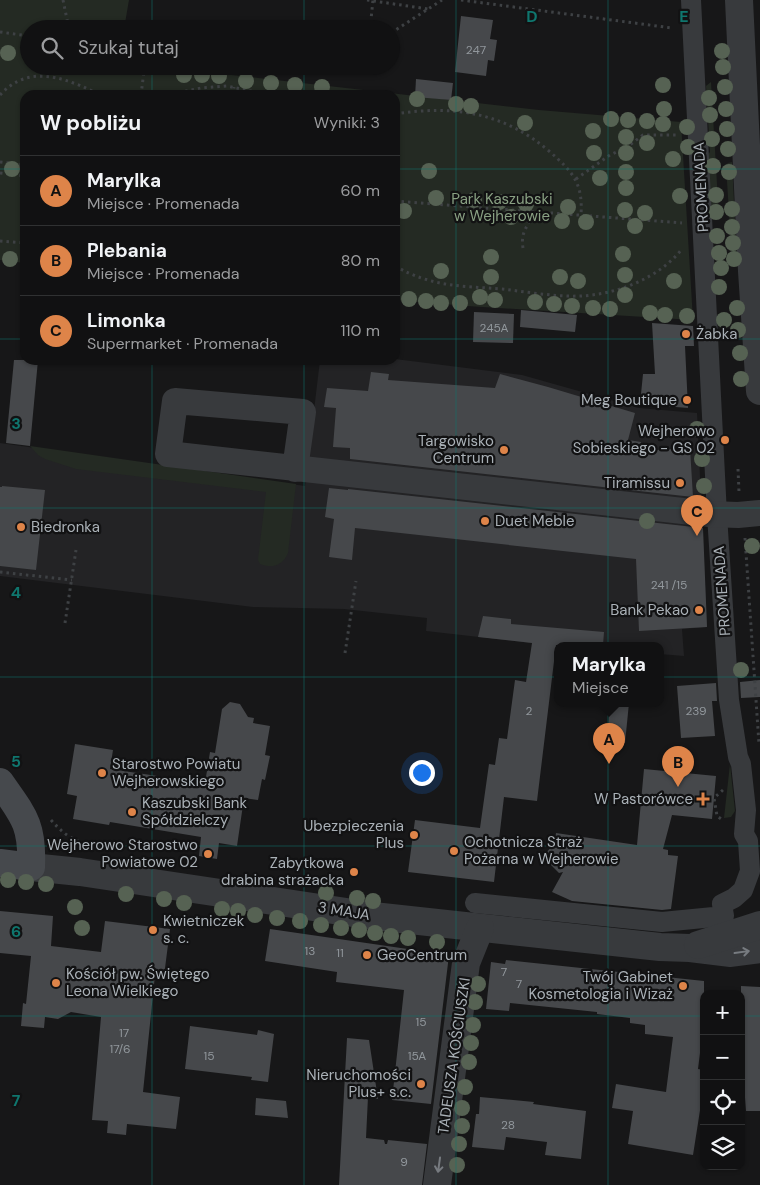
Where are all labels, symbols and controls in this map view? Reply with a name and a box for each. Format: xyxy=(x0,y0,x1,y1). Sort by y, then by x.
text: D xyxy=(526,6,538,27)
text: E xyxy=(679,6,689,27)
search box xyxy=(20,20,400,75)
icon: search xyxy=(38,34,66,62)
text: Szukaj tutaj xyxy=(78,35,179,60)
house number: 247 xyxy=(466,42,486,58)
text: W pobliżu xyxy=(40,109,141,137)
text: Wyniki: 3 xyxy=(314,112,380,133)
street label: PROMENADA xyxy=(689,141,713,233)
text: Marylka xyxy=(87,168,161,193)
text: A xyxy=(50,180,62,201)
text: 60 m xyxy=(340,180,380,201)
park label: Park Kaszubski w Wejherowie xyxy=(451,189,553,226)
text: Miejsce · Promenada xyxy=(87,193,240,214)
text: Plebania xyxy=(87,238,167,263)
text: B xyxy=(51,250,61,271)
text: 80 m xyxy=(341,250,380,271)
text: Miejsce · Promenada xyxy=(87,263,240,284)
text: Limonka xyxy=(87,308,166,333)
text: C xyxy=(50,320,62,341)
text: 110 m xyxy=(341,320,380,341)
house number: 245A xyxy=(480,320,508,336)
place label: Żabka xyxy=(696,324,737,344)
marker: Żabka xyxy=(680,328,692,340)
text: Supermarket · Promenada xyxy=(87,333,278,354)
place label: Meg Boutique xyxy=(581,390,677,410)
marker: Meg Boutique xyxy=(681,394,693,406)
text: 3 xyxy=(11,413,21,434)
place label: Wejherowo Sobieskiego - GS 02 xyxy=(573,421,715,458)
place label: Targowisko Centrum xyxy=(418,431,494,468)
marker: Wejherowo Sobieskiego - GS 02 xyxy=(719,434,731,446)
marker: Targowisko Centrum xyxy=(498,444,510,456)
place label: Tiramissu xyxy=(604,473,670,493)
marker: Tiramissu xyxy=(674,477,686,489)
pin: C xyxy=(681,495,713,536)
place label: Duet Meble xyxy=(495,511,574,531)
marker: Duet Meble xyxy=(479,515,491,527)
place label: Biedronka xyxy=(31,517,100,537)
marker: Biedronka xyxy=(15,521,27,533)
street label: PROMENADA xyxy=(709,545,735,637)
house number: 241 /15 xyxy=(651,577,687,593)
text: 4 xyxy=(11,582,21,603)
place label: Bank Pekao xyxy=(610,600,689,620)
marker: Bank Pekao xyxy=(693,604,705,616)
popup xyxy=(554,642,664,707)
text: Marylka xyxy=(572,652,646,677)
text: Miejsce xyxy=(572,677,629,698)
house number: 2 xyxy=(526,703,533,719)
house number: 239 xyxy=(685,703,707,719)
pin: A xyxy=(593,723,625,764)
pin: B xyxy=(662,746,694,787)
text: 5 xyxy=(11,751,21,772)
place label: Starostwo Powiatu Wejherowskiego xyxy=(112,754,240,791)
your location xyxy=(409,760,435,786)
marker: Starostwo Powiatu Wejherowskiego xyxy=(96,767,108,779)
place label: W Pastorówce xyxy=(594,789,693,809)
place label: Kaszubski Bank Spółdzielczy xyxy=(142,793,247,830)
marker: W Pastorówce xyxy=(697,793,709,805)
marker: Kaszubski Bank Spółdzielczy xyxy=(126,806,138,818)
place label: Ubezpieczenia Plus xyxy=(304,816,404,853)
marker: Ubezpieczenia Plus xyxy=(408,829,420,841)
place label: Ochotnicza Straż Pożarna w Wejherowie xyxy=(464,832,618,869)
place label: Wejherowo Starostwo Powiatowe 02 xyxy=(47,835,198,872)
marker: Ochotnicza Straż Pożarna w Wejherowie xyxy=(448,845,460,857)
marker: Wejherowo Starostwo Powiatowe 02 xyxy=(202,848,214,860)
place label: Zabytkowa drabina strażacka xyxy=(221,853,344,890)
marker: Zabytkowa drabina strażacka xyxy=(348,866,360,878)
street label: 3 MAJA xyxy=(317,897,372,925)
place label: Kwietniczek s. c. xyxy=(163,911,245,948)
text: 6 xyxy=(11,921,21,942)
marker: Kwietniczek s. c. xyxy=(147,924,159,936)
house number: 13 xyxy=(305,943,315,959)
house number: 11 xyxy=(336,945,344,961)
place label: GeoCentrum xyxy=(377,945,467,965)
one-way arrow xyxy=(734,946,750,956)
marker: GeoCentrum xyxy=(361,949,373,961)
place label: Kościół pw. Świętego Leona Wielkiego xyxy=(66,964,210,1001)
house number: 7 xyxy=(501,964,507,980)
place label: Twój Gabinet Kosmetologia i Wizaż xyxy=(528,967,673,1004)
street label: TADEUSZA KOŚCIUSZKI xyxy=(433,976,475,1136)
house number: 7 xyxy=(516,976,522,992)
marker: Kościół pw. Świętego Leona Wielkiego xyxy=(50,977,62,989)
marker: Twój Gabinet Kosmetologia i Wizaż xyxy=(677,980,689,992)
map controls xyxy=(700,990,745,1170)
button: + xyxy=(700,990,745,1035)
house number: 15 xyxy=(415,1014,427,1030)
house number: 17 xyxy=(119,1025,129,1041)
button: − xyxy=(700,1035,745,1080)
house number: 17/6 xyxy=(109,1041,131,1057)
house number: 15 xyxy=(203,1048,215,1064)
house number: 15A xyxy=(408,1048,426,1064)
place label: Nieruchomości Plus+ s.c. xyxy=(306,1065,411,1102)
marker: Nieruchomości Plus+ s.c. xyxy=(415,1078,427,1090)
button: locate xyxy=(700,1080,745,1125)
text: 7 xyxy=(12,1090,21,1111)
house number: 28 xyxy=(501,1117,515,1133)
button: layers xyxy=(700,1125,745,1170)
house number: 9 xyxy=(400,1154,408,1170)
one-way arrow xyxy=(434,1157,444,1173)

